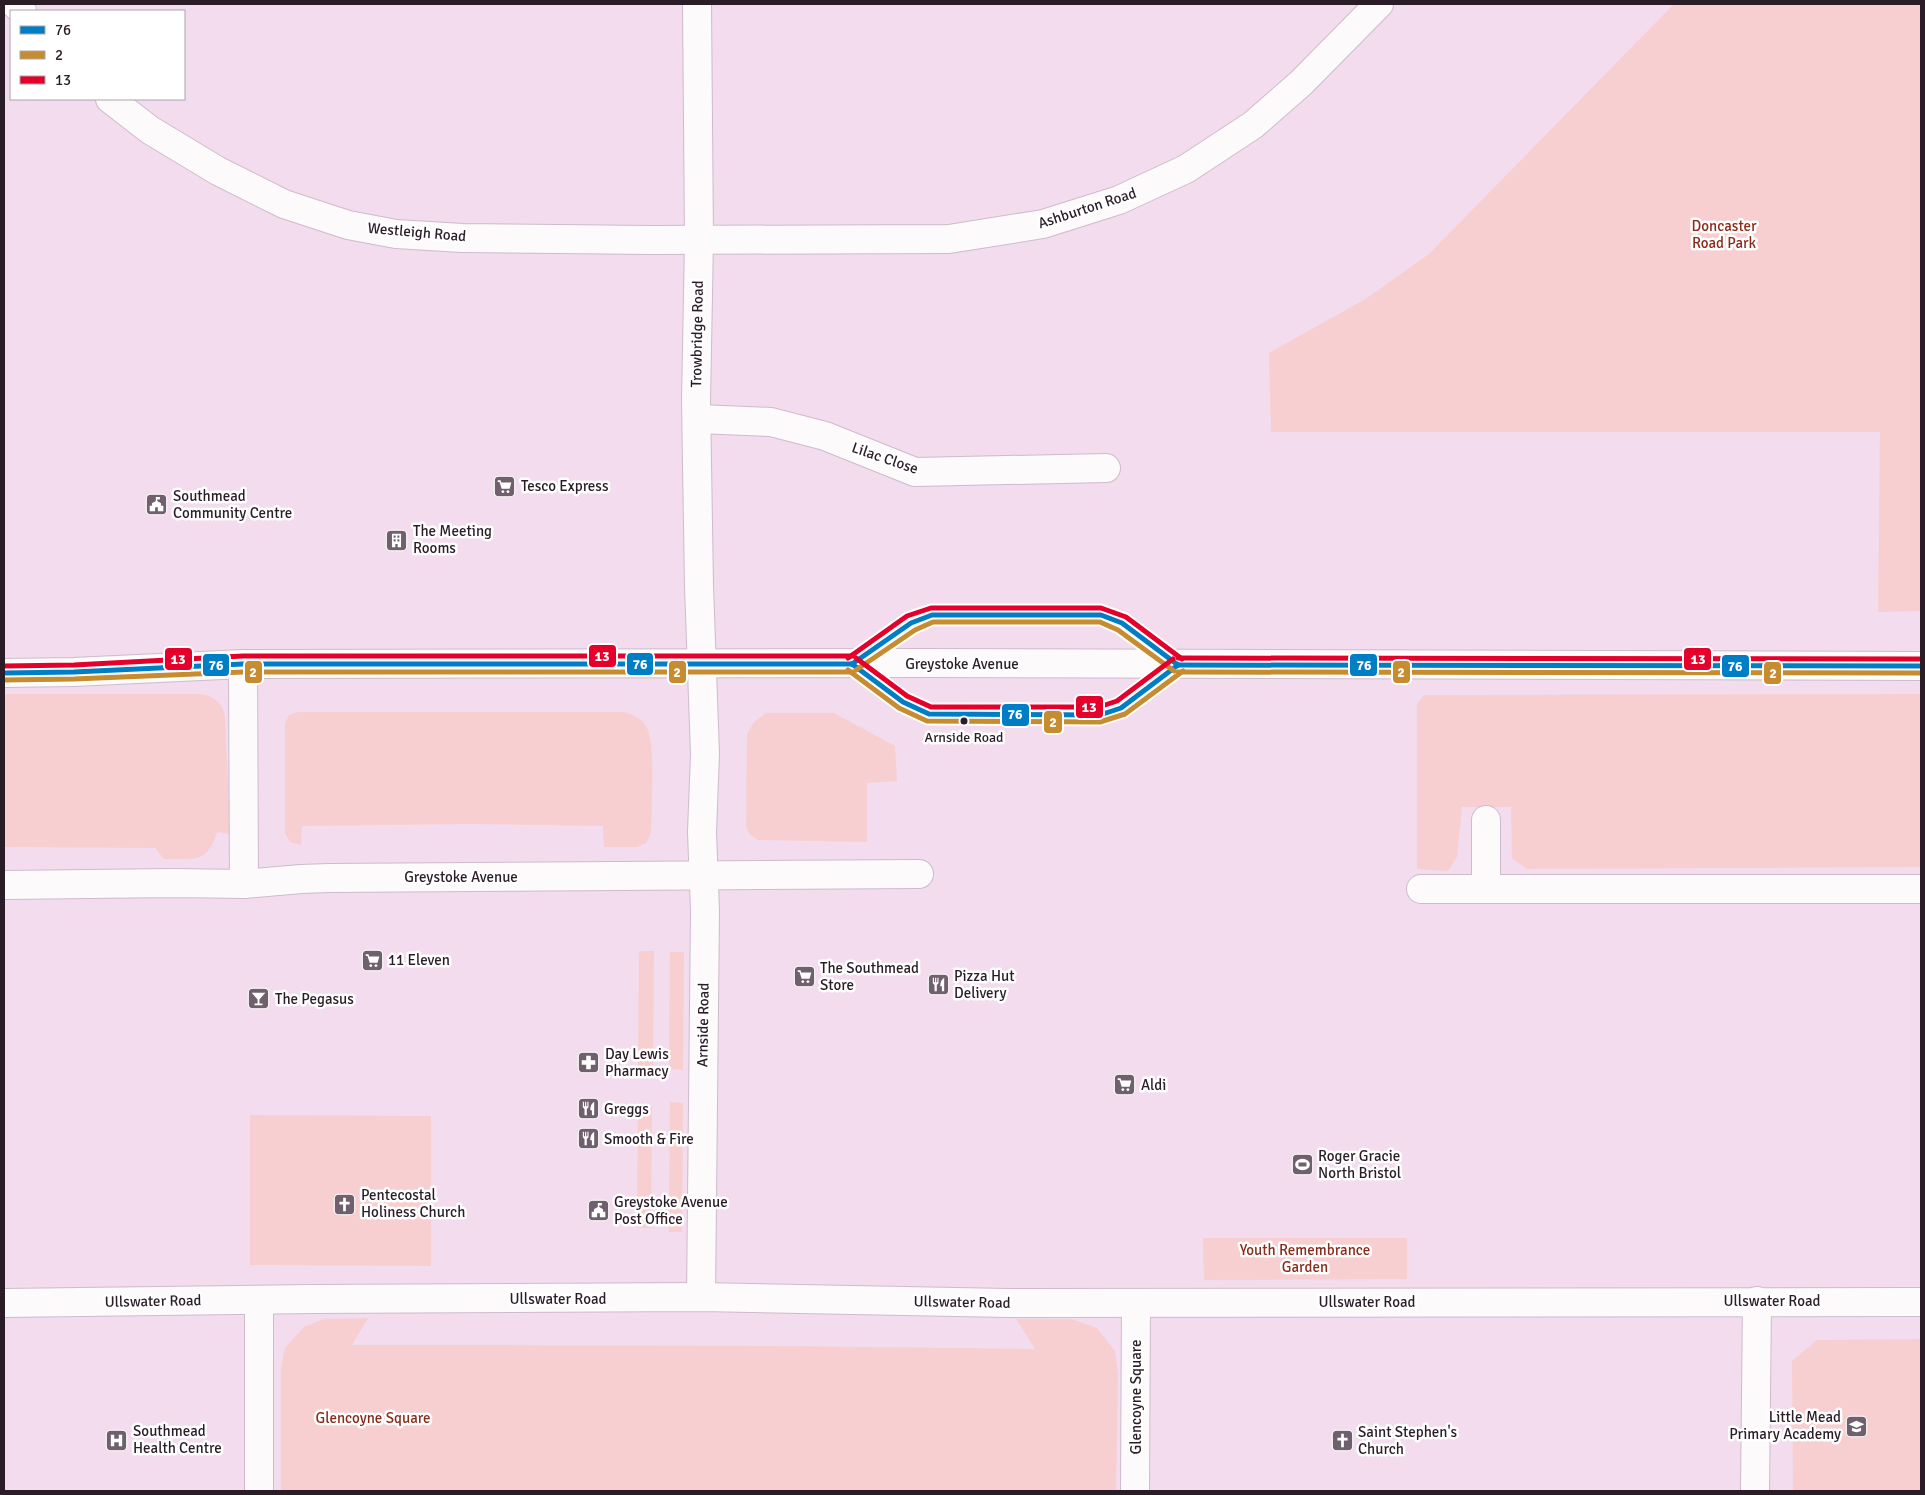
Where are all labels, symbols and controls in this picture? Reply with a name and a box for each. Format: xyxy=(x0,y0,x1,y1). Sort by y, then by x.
legend xyxy=(10,10,185,100)
text: 76 xyxy=(55,21,71,39)
text: 2 xyxy=(55,46,63,64)
text: 13 xyxy=(55,71,71,89)
street label: Ashburton Road xyxy=(1036,184,1138,232)
park label: Doncaster Road Park xyxy=(1691,217,1757,252)
street label: Westleigh Road xyxy=(367,219,467,245)
street label: Trowbridge Road xyxy=(687,280,707,388)
street label: Lilac Close xyxy=(849,438,921,478)
supermarket icon: Tesco Express xyxy=(493,474,517,498)
place label: Tesco Express xyxy=(521,477,609,495)
place label: Southmead Community Centre xyxy=(173,487,292,522)
public building icon: Southmead Community Centre xyxy=(145,493,169,517)
place label: The Meeting Rooms xyxy=(413,522,492,557)
building icon: The Meeting Rooms xyxy=(385,528,409,552)
line badge: 13 xyxy=(588,644,617,668)
line badge: 13 xyxy=(164,647,193,671)
line badge: 13 xyxy=(1683,647,1712,671)
text: 13 xyxy=(594,648,610,665)
text: 13 xyxy=(170,651,186,668)
text: 13 xyxy=(1690,651,1706,668)
line badge: 76 xyxy=(626,652,654,676)
line badge: 76 xyxy=(202,653,230,677)
line badge: 76 xyxy=(1349,653,1378,677)
line badge: 76 xyxy=(1721,654,1750,678)
street label: Greystoke Avenue xyxy=(905,655,1019,673)
text: 76 xyxy=(632,656,648,673)
text: 76 xyxy=(208,657,224,674)
text: 76 xyxy=(1356,657,1372,674)
text: 76 xyxy=(1727,658,1743,675)
line badge: 2 xyxy=(244,660,263,684)
line badge: 2 xyxy=(668,660,687,684)
line badge: 2 xyxy=(1392,660,1411,684)
line badge: 2 xyxy=(1763,661,1782,685)
text: 2 xyxy=(249,664,257,681)
text: 2 xyxy=(673,664,681,681)
text: 2 xyxy=(1397,664,1405,681)
text: 2 xyxy=(1769,665,1777,682)
line badge: 13 xyxy=(1075,695,1104,719)
text: 13 xyxy=(1081,699,1097,716)
line badge: 76 xyxy=(1001,703,1030,727)
text: 76 xyxy=(1007,706,1023,723)
line badge: 2 xyxy=(1043,710,1063,734)
text: 2 xyxy=(1049,714,1057,731)
marker: Arnside Road xyxy=(959,716,969,726)
place label: Arnside Road xyxy=(925,729,1003,746)
street label: Greystoke Avenue xyxy=(404,868,518,886)
supermarket icon: 11 Eleven xyxy=(360,948,384,972)
place label: 11 Eleven xyxy=(388,951,450,969)
place label: The Southmead Store xyxy=(820,959,919,994)
supermarket icon: The Southmead Store xyxy=(792,965,816,989)
place label: Pizza Hut Delivery xyxy=(954,967,1014,1002)
restaurant icon: Pizza Hut Delivery xyxy=(926,973,950,997)
street label: Arnside Road xyxy=(693,983,713,1067)
bar icon: The Pegasus xyxy=(247,987,271,1011)
place label: The Pegasus xyxy=(275,990,354,1008)
place label: Day Lewis Pharmacy xyxy=(605,1045,669,1080)
pharmacy icon: Day Lewis Pharmacy xyxy=(577,1051,601,1075)
supermarket icon: Aldi xyxy=(1113,1073,1137,1097)
place label: Aldi xyxy=(1141,1076,1166,1094)
restaurant icon: Greggs xyxy=(576,1097,600,1121)
place label: Greggs xyxy=(604,1100,649,1118)
restaurant icon: Smooth & Fire xyxy=(576,1127,600,1151)
place label: Smooth & Fire xyxy=(604,1130,694,1148)
place label: Roger Gracie North Bristol xyxy=(1318,1147,1401,1182)
sports icon: Roger Gracie North Bristol xyxy=(1290,1153,1314,1177)
place label: Pentecostal Holiness Church xyxy=(361,1186,465,1221)
church icon: Pentecostal Holiness Church xyxy=(333,1192,357,1216)
place label: Greystoke Avenue Post Office xyxy=(614,1193,728,1228)
public building icon: Greystoke Avenue Post Office xyxy=(586,1199,610,1223)
park label: Youth Remembrance Garden xyxy=(1240,1241,1370,1276)
street label: Ullswater Road xyxy=(510,1290,607,1308)
street label: Ullswater Road xyxy=(104,1291,202,1311)
street label: Ullswater Road xyxy=(913,1292,1011,1312)
street label: Ullswater Road xyxy=(1724,1292,1821,1310)
street label: Ullswater Road xyxy=(1319,1293,1416,1311)
street label: Glencoyne Square xyxy=(1127,1340,1145,1454)
place label: Little Mead Primary Academy xyxy=(1729,1408,1841,1443)
park label: Glencoyne Square xyxy=(316,1409,430,1427)
school or university icon: Little Mead Primary Academy xyxy=(1845,1414,1869,1438)
place label: Southmead Health Centre xyxy=(133,1422,222,1457)
place label: Saint Stephen's Church xyxy=(1358,1423,1458,1458)
hospital icon: Southmead Health Centre xyxy=(105,1428,129,1452)
church icon: Saint Stephen's Church xyxy=(1330,1429,1354,1453)

